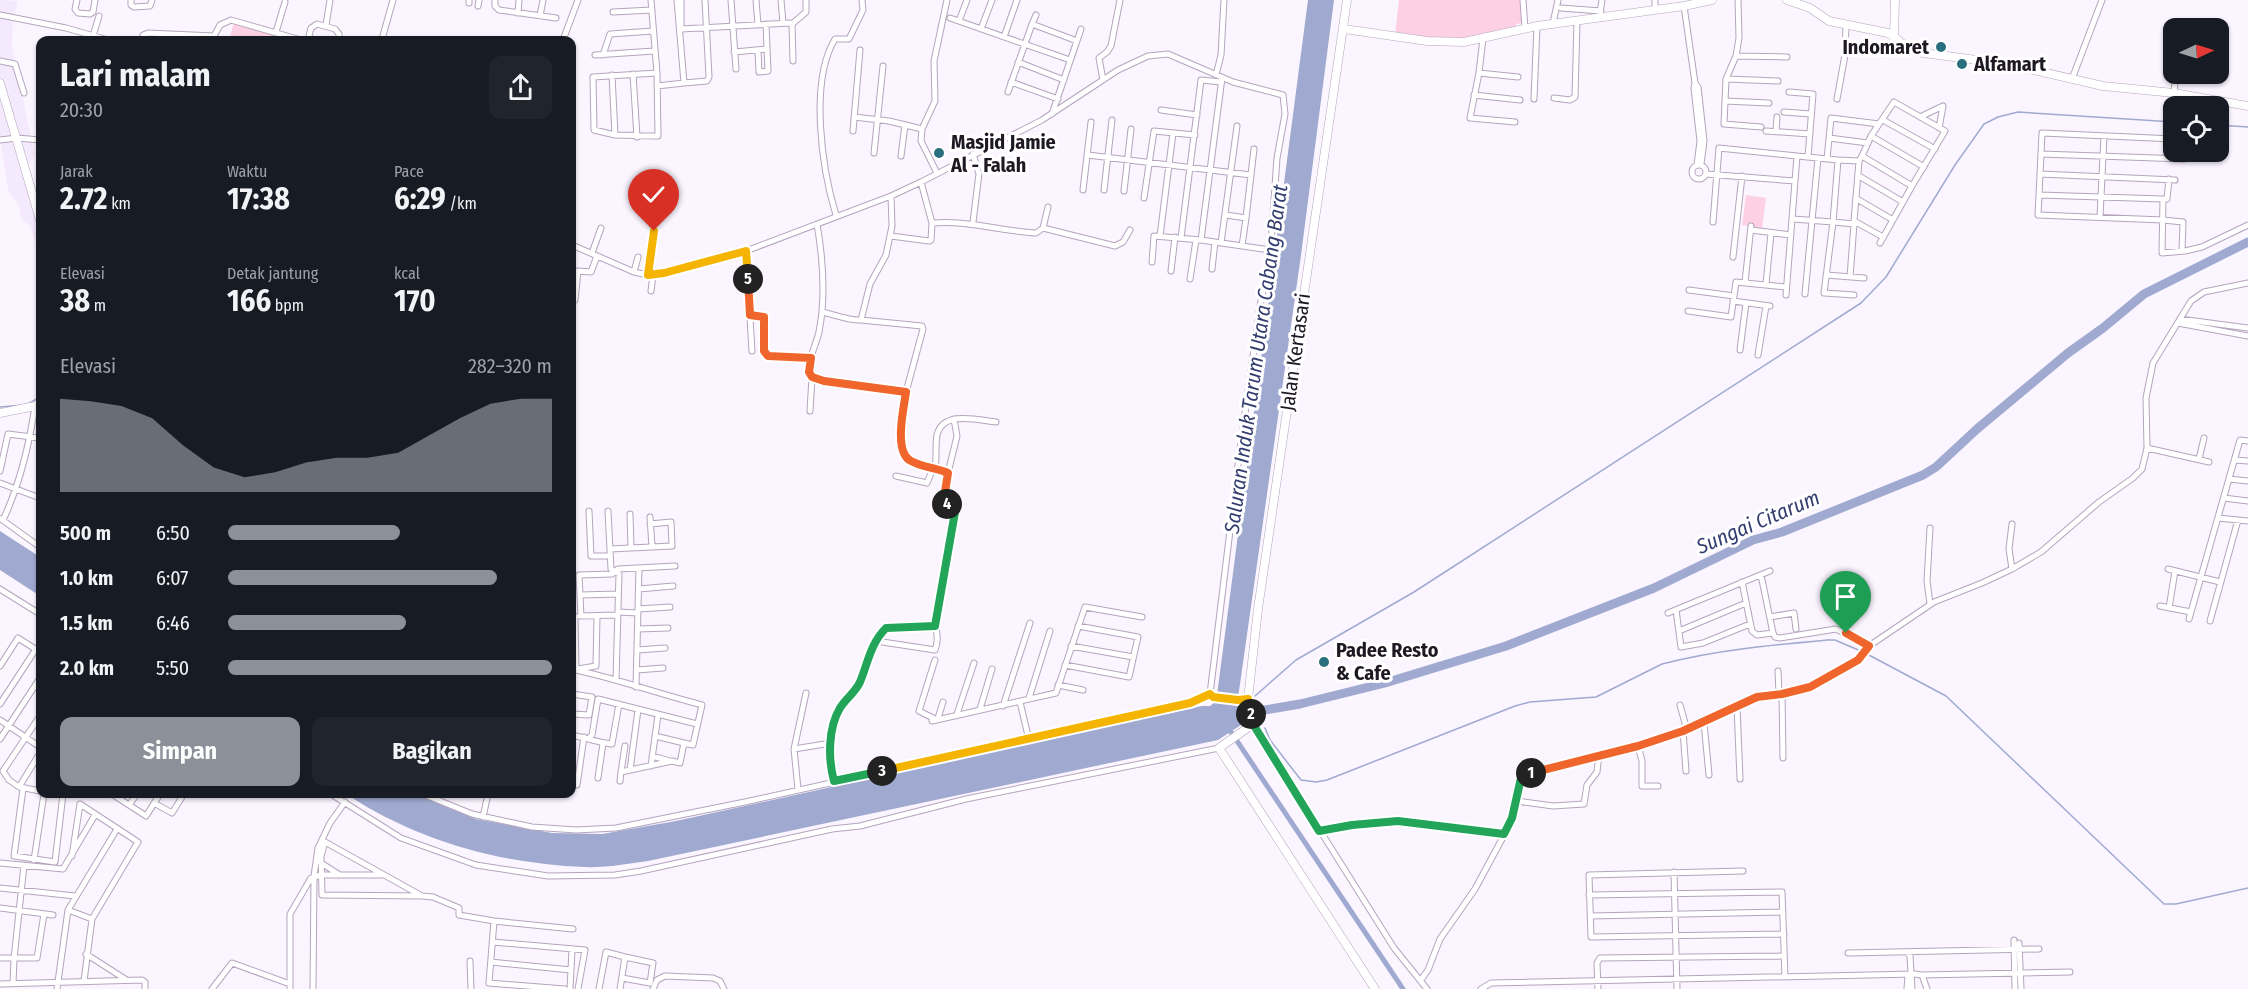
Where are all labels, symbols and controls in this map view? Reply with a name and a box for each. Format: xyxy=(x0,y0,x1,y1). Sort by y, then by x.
north arrow xyxy=(2163,18,2229,84)
map controls xyxy=(2163,18,2229,162)
place label: Indomaret xyxy=(1842,35,1930,59)
marker: Indomaret xyxy=(1934,40,1948,54)
place label: Alfamart xyxy=(1973,52,2047,76)
text: Lari malam xyxy=(60,55,211,95)
button: share xyxy=(489,56,552,119)
marker: Alfamart xyxy=(1955,57,1969,71)
button: locate xyxy=(2163,96,2229,162)
text: 20:30 xyxy=(60,98,103,122)
place label: Masjid Jamie Al - Falah xyxy=(950,130,1056,177)
marker: Masjid Jamie Al - Falah xyxy=(932,146,946,160)
text: Jarak xyxy=(60,162,93,181)
text: Waktu xyxy=(227,162,267,181)
text: Pace xyxy=(394,162,424,181)
pin xyxy=(628,169,679,231)
icon: check xyxy=(637,178,670,211)
text: 2.72 xyxy=(60,181,107,217)
text: 17:38 xyxy=(227,181,290,217)
text: 6:29 xyxy=(394,181,446,217)
water label: Saluran Induk Tarum Utara Cabang Barat xyxy=(1218,183,1293,536)
text: km xyxy=(107,194,131,213)
text: /km xyxy=(446,194,477,213)
text: Elevasi xyxy=(60,264,105,283)
text: Detak jantung xyxy=(227,264,318,283)
text: kcal xyxy=(394,264,420,283)
pin: 5 xyxy=(733,264,763,294)
text: 5 xyxy=(744,269,752,288)
text: 38 xyxy=(60,283,90,319)
text: 166 xyxy=(227,283,271,319)
text: 170 xyxy=(394,283,436,319)
street label: Jalan Kertasari xyxy=(1275,292,1315,412)
text: m xyxy=(90,296,106,315)
text: bpm xyxy=(271,296,304,315)
text: Elevasi xyxy=(60,354,116,378)
text: 282–320 m xyxy=(468,354,552,378)
water label: Sungai Citarum xyxy=(1691,484,1824,560)
pin: 4 xyxy=(932,489,962,519)
text: 4 xyxy=(943,494,951,513)
text: 500 m xyxy=(60,521,111,545)
text: 6:50 xyxy=(156,521,190,545)
text: 1.0 km xyxy=(60,566,113,590)
text: 6:07 xyxy=(156,566,188,590)
pin xyxy=(1820,571,1871,633)
icon: arrive xyxy=(1829,580,1862,613)
text: 1.5 km xyxy=(60,611,113,635)
text: 6:46 xyxy=(156,611,190,635)
place label: Padee Resto & Cafe xyxy=(1336,638,1439,685)
marker: Padee Resto & Cafe xyxy=(1317,655,1331,669)
text: 2.0 km xyxy=(60,656,114,680)
text: 5:50 xyxy=(156,656,189,680)
pin: 2 xyxy=(1236,699,1266,729)
text: 2 xyxy=(1247,704,1255,723)
button: Simpan xyxy=(60,717,300,786)
button: Bagikan xyxy=(312,717,552,786)
pin: 3 xyxy=(867,756,897,786)
pin: 1 xyxy=(1516,758,1546,788)
text: 3 xyxy=(878,761,886,780)
text: 1 xyxy=(1528,763,1534,782)

